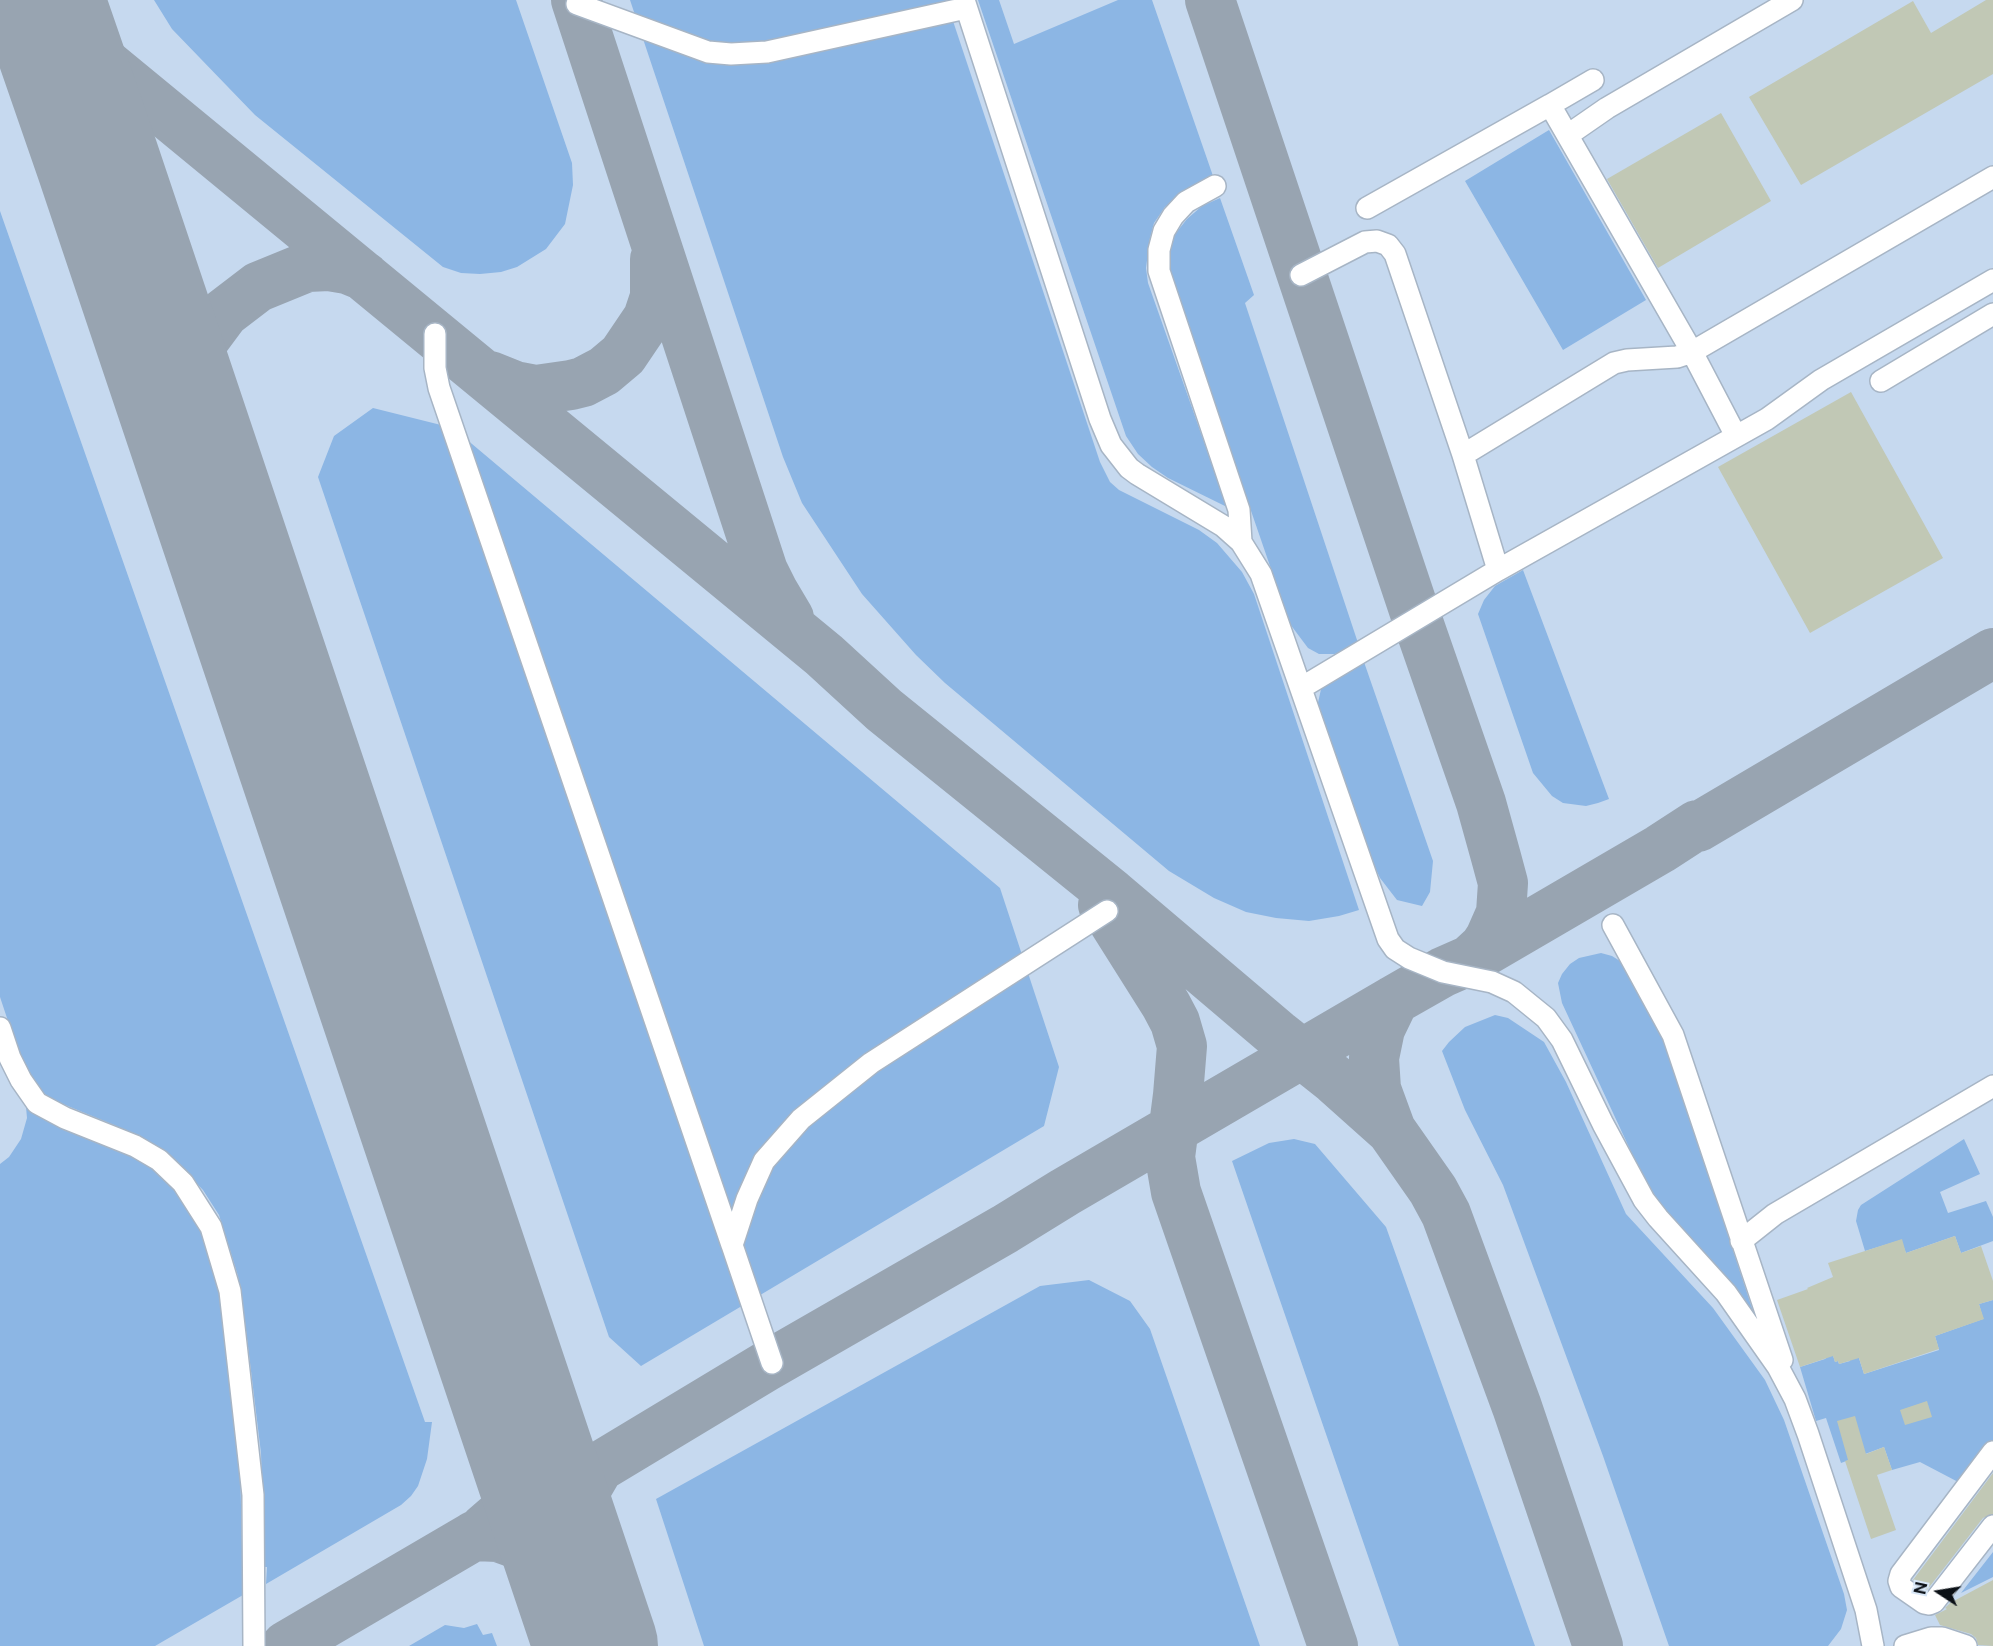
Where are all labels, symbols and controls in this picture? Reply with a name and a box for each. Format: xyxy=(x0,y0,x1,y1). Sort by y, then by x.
north arrow xyxy=(1909,1562,1969,1622)
text: N xyxy=(1910,1580,1931,1596)

